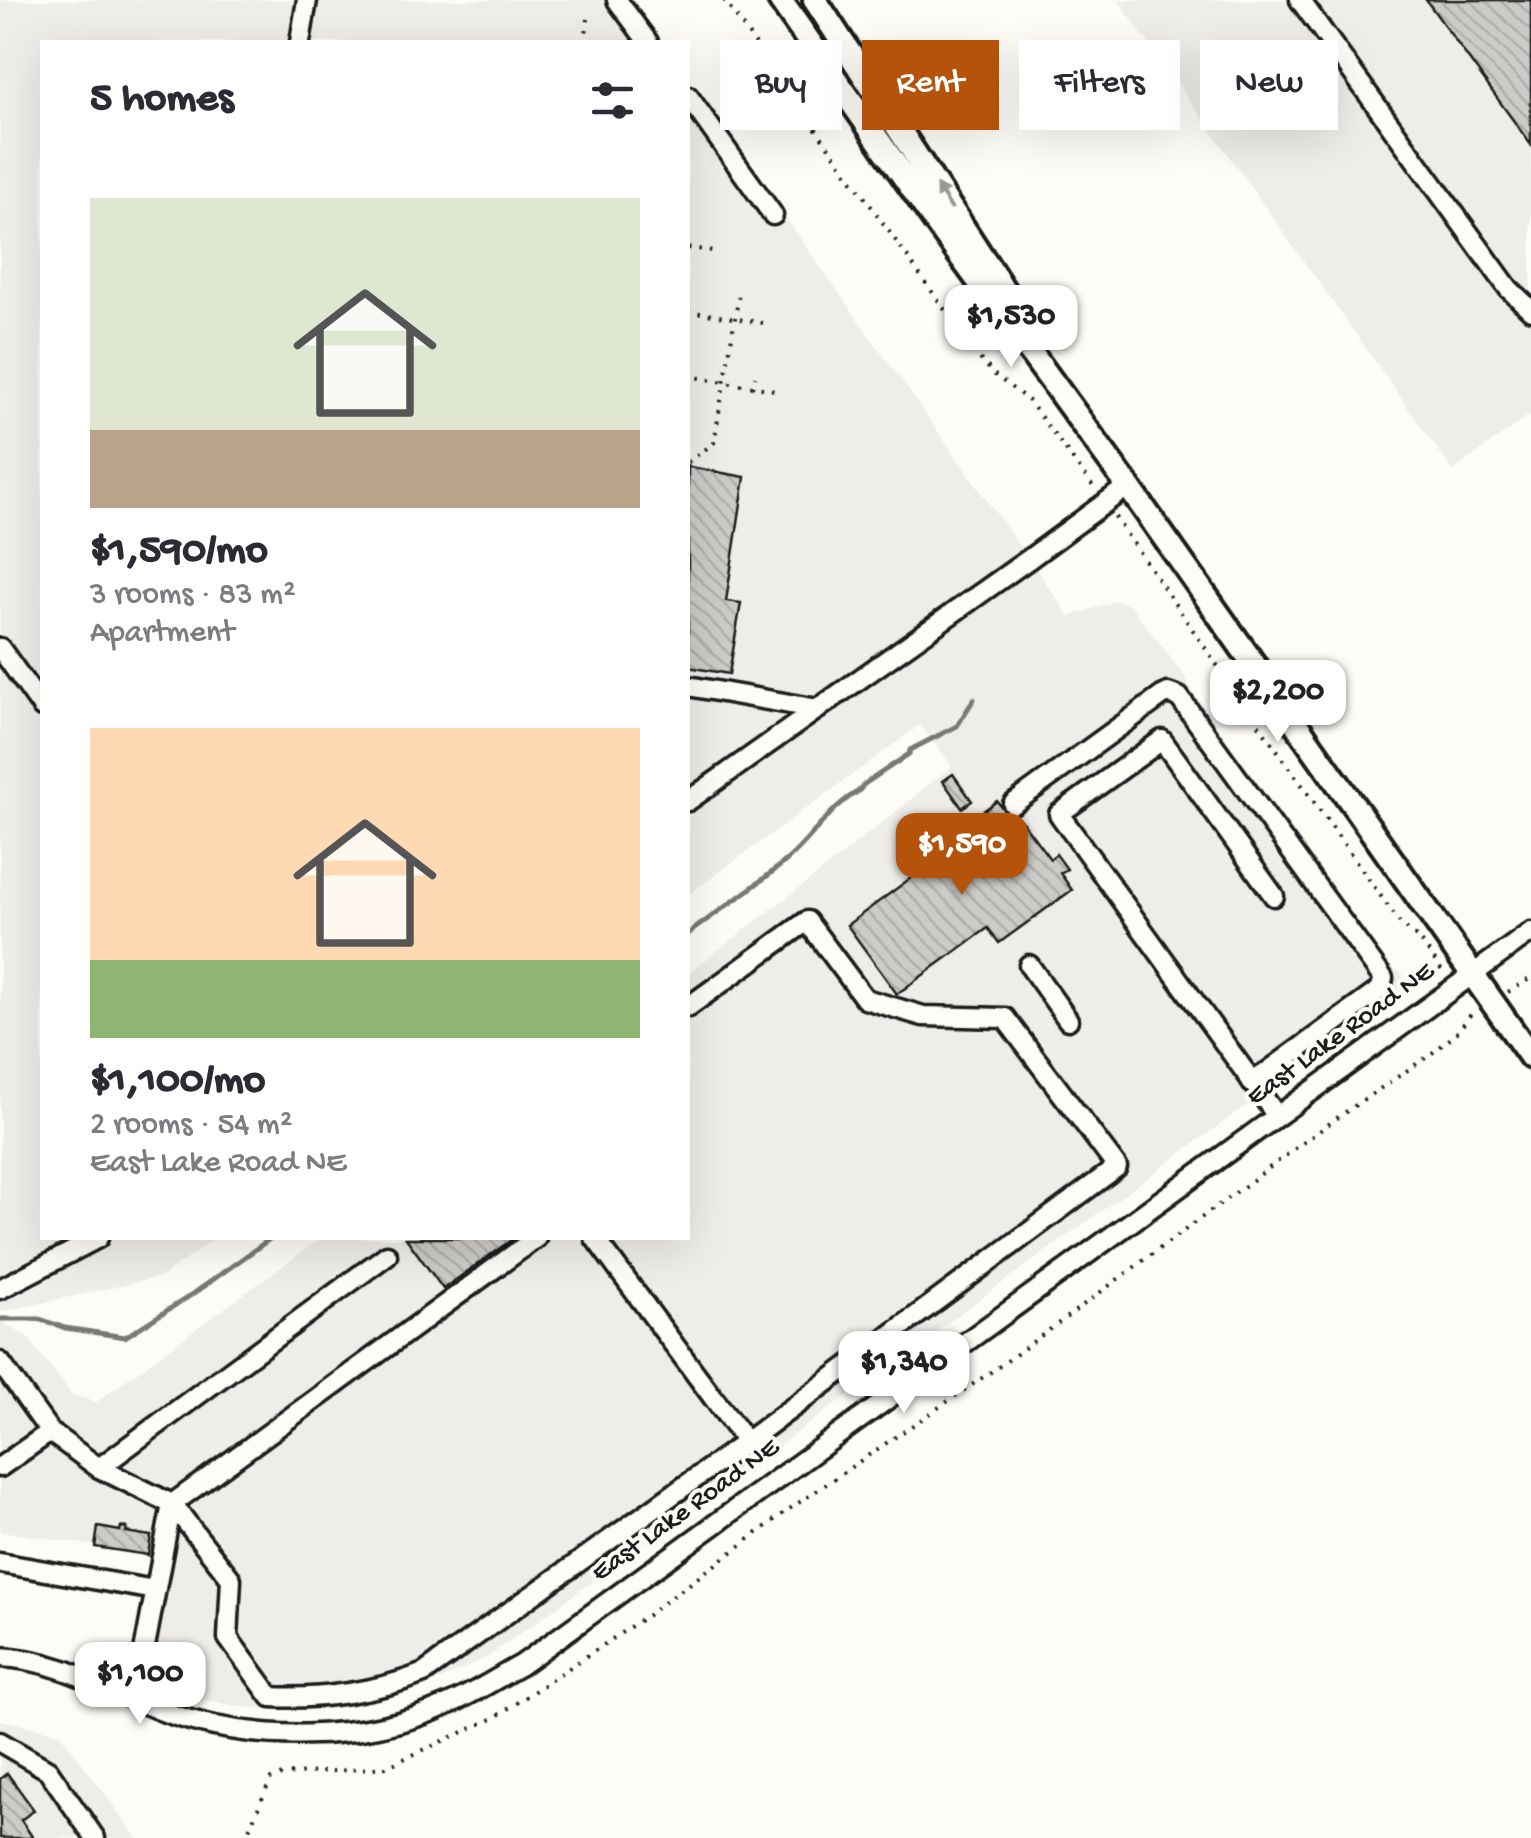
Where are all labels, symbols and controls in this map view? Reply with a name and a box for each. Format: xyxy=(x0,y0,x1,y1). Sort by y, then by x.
chip: Buy xyxy=(720,40,842,130)
chip: Rent xyxy=(862,40,999,130)
chip: Filters xyxy=(1019,40,1180,130)
chip: New xyxy=(1200,40,1338,130)
icon: filters xyxy=(585,73,640,128)
text: 5 homes xyxy=(90,76,233,125)
one-way arrow xyxy=(935,183,953,211)
icon: home xyxy=(275,263,455,443)
pin: $1,530 xyxy=(930,285,1092,370)
text: $1,530 xyxy=(967,298,1055,336)
text: $1,590/mo xyxy=(90,528,268,577)
text: 3 rooms · 83 m² xyxy=(90,577,296,615)
text: Apartment xyxy=(90,615,234,653)
pin: $2,200 xyxy=(1197,660,1359,745)
text: $2,200 xyxy=(1232,673,1324,711)
icon: home xyxy=(275,793,455,973)
pin: $1,590 xyxy=(881,813,1043,898)
text: $1,590 xyxy=(918,826,1006,864)
street label: East Lake Road NE xyxy=(1241,955,1443,1114)
text: $1,100/mo xyxy=(90,1058,265,1107)
text: 2 rooms · 54 m² xyxy=(90,1107,292,1145)
text: East Lake Road NE xyxy=(90,1145,346,1183)
pin: $1,340 xyxy=(823,1331,985,1416)
text: $1,340 xyxy=(860,1344,948,1382)
street label: East Lake Road NE xyxy=(586,1431,788,1590)
pin: $1,100 xyxy=(59,1642,221,1727)
text: $1,100 xyxy=(97,1655,183,1693)

